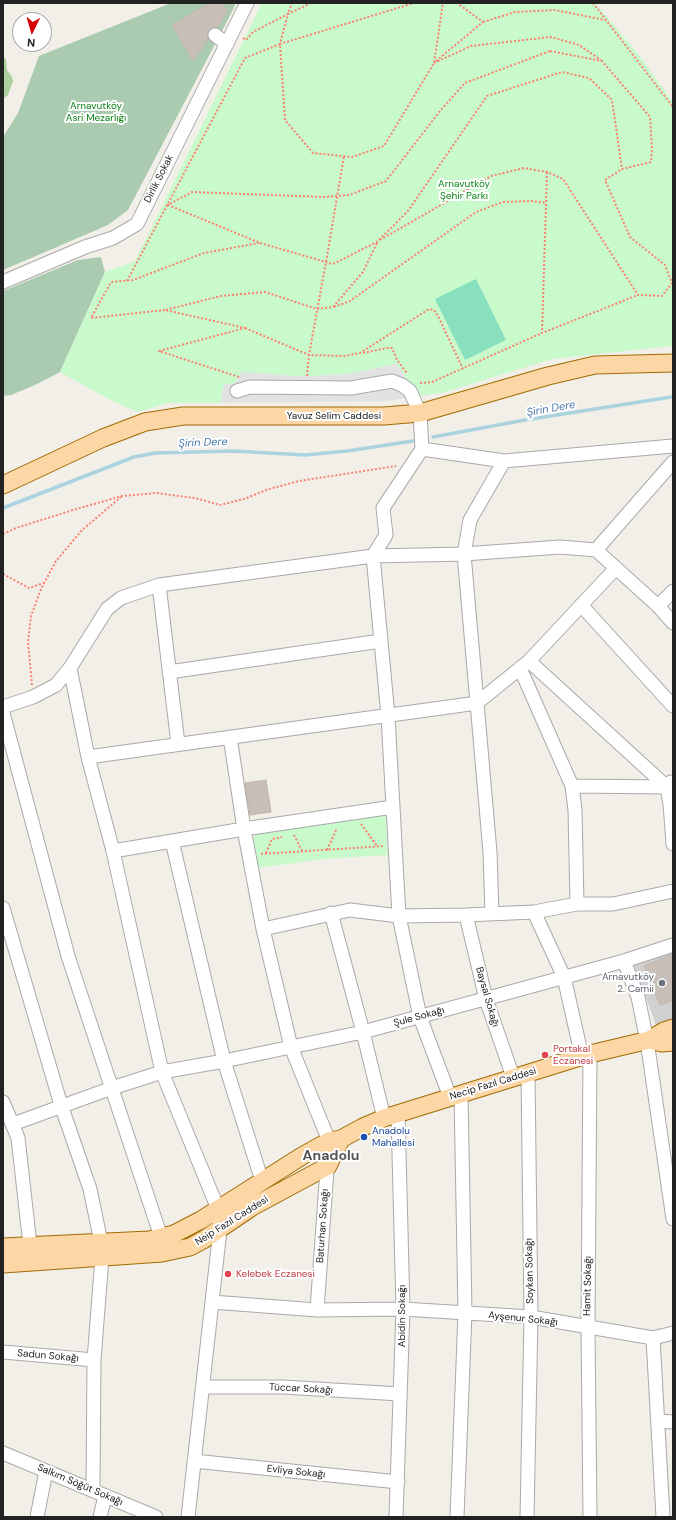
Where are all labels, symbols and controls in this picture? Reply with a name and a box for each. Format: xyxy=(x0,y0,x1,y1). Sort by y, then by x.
north arrow xyxy=(12,12,52,52)
text: N xyxy=(26,36,36,50)
park label: Arnavutköy Asri Mezarlığı xyxy=(66,100,126,124)
street label: Dirlik Sokak xyxy=(142,153,176,205)
park label: Arnavutköy Şehir Parkı xyxy=(438,178,490,202)
water label: Şirin Dere xyxy=(526,398,576,420)
street label: Yavuz Selim Caddesi xyxy=(287,410,381,422)
water label: Şirin Dere xyxy=(178,436,228,450)
street label: Baysal Sokağı xyxy=(473,966,501,1028)
place label: Arnavutköy 2. Camii xyxy=(602,971,654,994)
marker: Arnavutköy 2. Camii xyxy=(657,978,667,988)
street label: Şule Sokağı xyxy=(392,1004,446,1030)
place label: Portakal Eczanesi xyxy=(553,1043,593,1066)
marker: Portakal Eczanesi xyxy=(540,1050,550,1060)
street label: Necip Fazıl Caddesi xyxy=(448,1065,538,1103)
place label: Anadolu Mahallesi xyxy=(372,1125,415,1148)
marker: Anadolu Mahallesi xyxy=(359,1132,369,1142)
district label: Anadolu xyxy=(303,1148,359,1164)
street label: Baturhan Sokağı xyxy=(314,1189,332,1263)
street label: Neip Fazıl Caddesi xyxy=(193,1194,271,1248)
street label: Soykan Sokağı xyxy=(523,1238,537,1304)
street label: Hamit Sokağı xyxy=(581,1256,595,1316)
place label: Kelebek Eczanesi xyxy=(236,1268,315,1280)
marker: Kelebek Eczanesi xyxy=(223,1269,233,1279)
street label: Abidin Sokağı xyxy=(396,1285,408,1347)
street label: Ayşenur Sokağı xyxy=(488,1309,558,1329)
street label: Sadun Sokağı xyxy=(17,1347,79,1365)
street label: Tüccar Sokağı xyxy=(269,1381,333,1397)
street label: Salkım Söğüt Sokağı xyxy=(35,1462,125,1508)
street label: Evliya Sokağı xyxy=(266,1463,326,1481)

